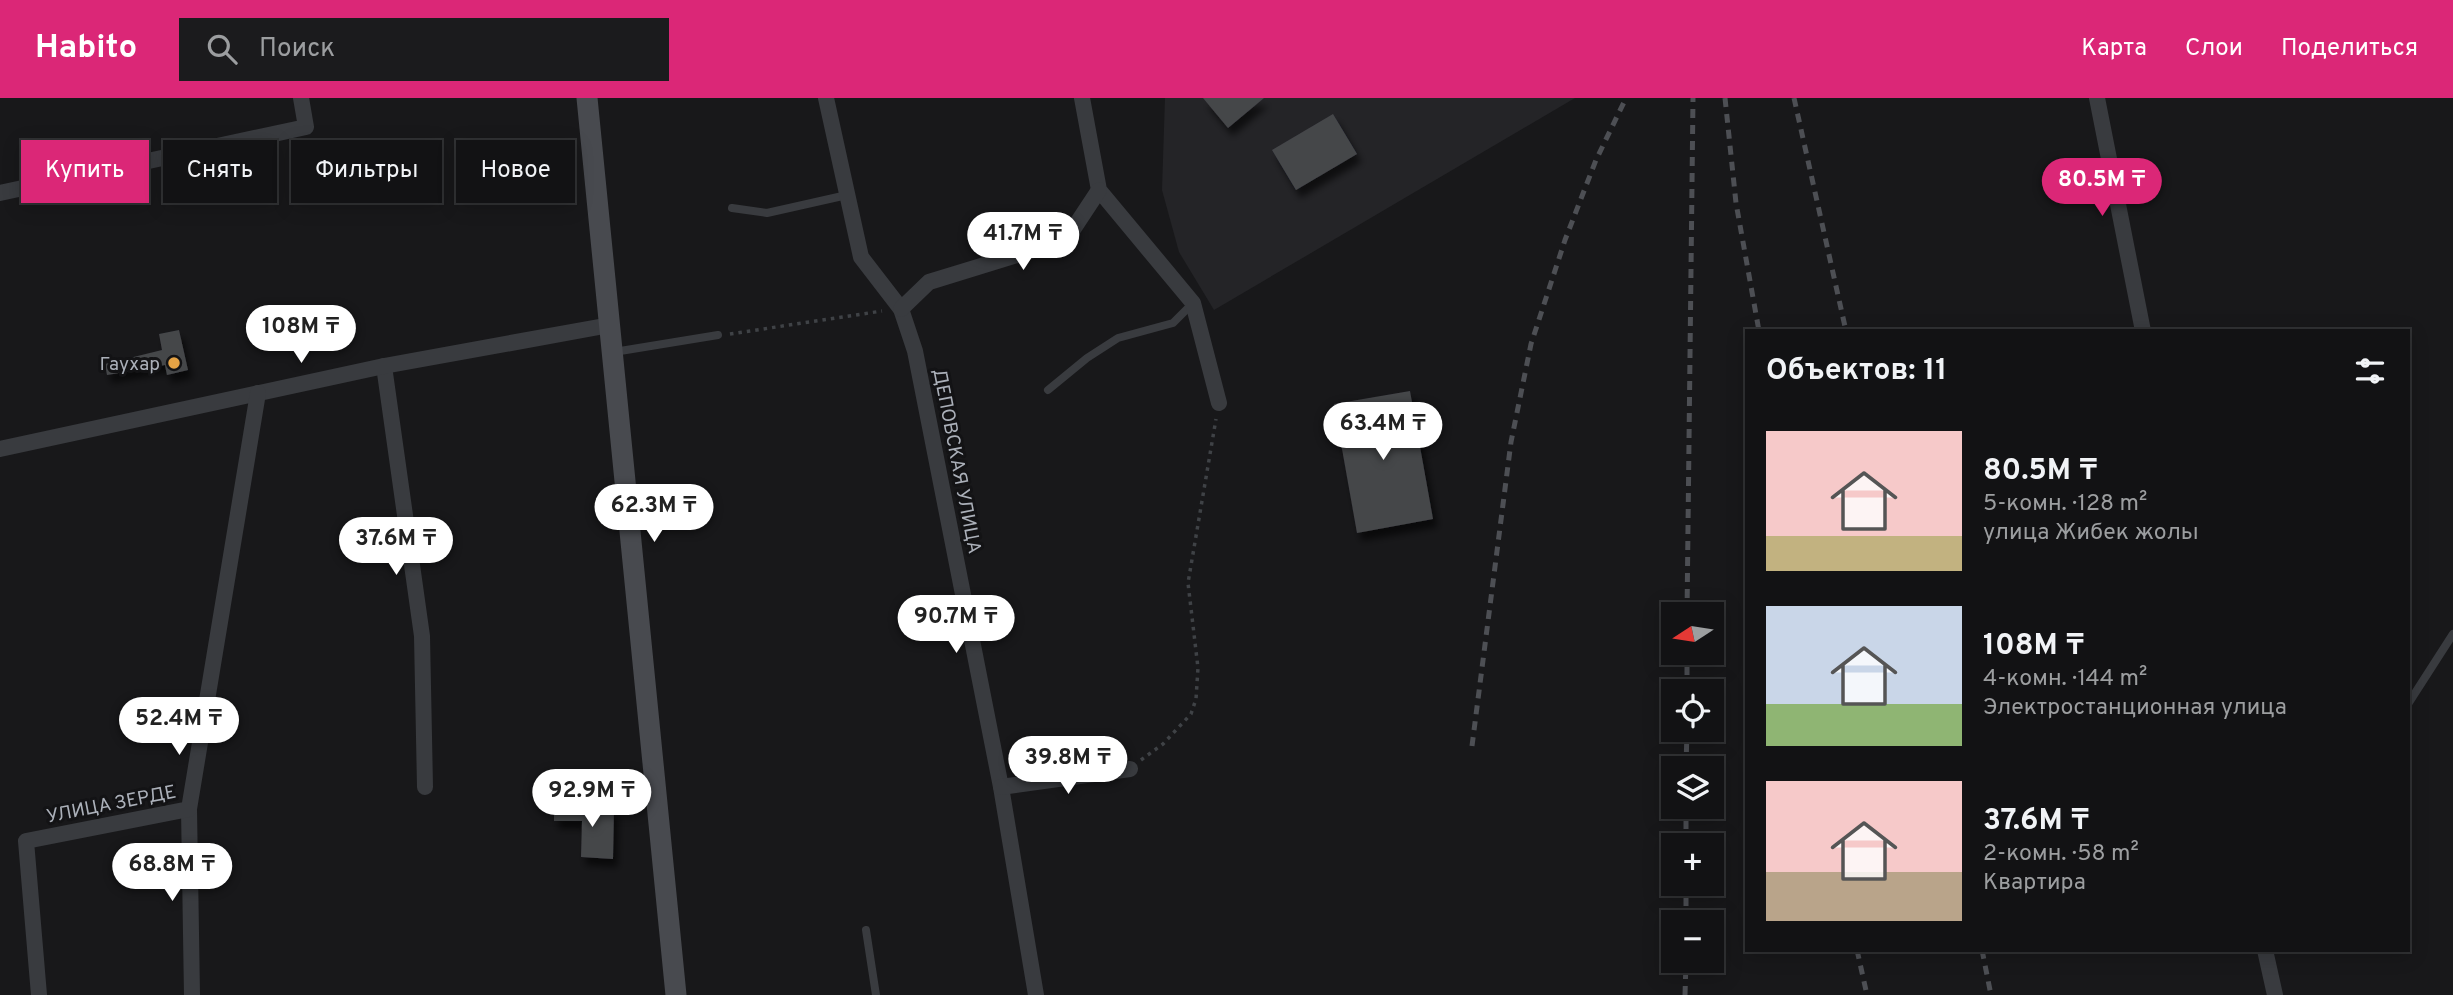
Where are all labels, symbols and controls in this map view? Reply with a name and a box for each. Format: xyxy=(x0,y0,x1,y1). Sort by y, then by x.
search box xyxy=(179,18,669,81)
text: Habito xyxy=(35,28,137,70)
icon: search xyxy=(203,30,241,68)
text: Поиск xyxy=(259,33,335,66)
text: Карта xyxy=(2081,34,2147,64)
text: Слои xyxy=(2185,34,2243,64)
text: Поделиться xyxy=(2281,34,2418,64)
chip: Купить xyxy=(21,140,149,203)
chip: Снять xyxy=(163,140,277,203)
chip: Фильтры xyxy=(291,140,442,203)
chip: Новое xyxy=(456,140,575,203)
pin: 80.5M ₸ xyxy=(2037,158,2167,218)
text: 80.5M ₸ xyxy=(2058,166,2146,195)
pin: 41.7M ₸ xyxy=(958,212,1088,272)
text: 41.7M ₸ xyxy=(983,220,1063,249)
pin: 108M ₸ xyxy=(244,306,358,365)
text: 108M ₸ xyxy=(262,313,340,342)
icon: filters xyxy=(2351,352,2389,390)
place label: Гаухар xyxy=(99,353,160,377)
text: Объектов: 11 xyxy=(1766,353,1947,390)
marker: Гаухар xyxy=(166,355,182,371)
street label: ДЕПОВСКАЯ УЛИЦА xyxy=(926,367,986,556)
pin: 63.4M ₸ xyxy=(1318,402,1448,462)
text: 63.4M ₸ xyxy=(1339,410,1427,439)
text: 80.5M ₸ xyxy=(1983,453,2098,490)
icon: home xyxy=(1822,459,1906,543)
pin: 62.3M ₸ xyxy=(589,484,719,544)
text: 5-комн. · 128 m² xyxy=(1983,490,2147,519)
text: 62.3M ₸ xyxy=(611,492,697,521)
pin: 37.6M ₸ xyxy=(331,518,461,577)
text: улица Жибек жолы xyxy=(1983,519,2199,548)
text: 37.6M ₸ xyxy=(355,525,437,554)
pin: 90.7M ₸ xyxy=(891,596,1021,655)
north arrow xyxy=(1661,602,1724,665)
map controls xyxy=(1661,602,1724,973)
text: 90.7M ₸ xyxy=(914,603,998,632)
text: 108M ₸ xyxy=(1983,628,2085,665)
icon: home xyxy=(1822,634,1906,718)
text: 4-комн. · 144 m² xyxy=(1983,665,2147,694)
button: locate xyxy=(1661,679,1724,742)
text: Электростанционная улица xyxy=(1983,694,2287,723)
pin: 52.4M ₸ xyxy=(114,698,244,757)
text: 52.4M ₸ xyxy=(135,705,223,734)
pin: 39.8M ₸ xyxy=(1003,736,1133,796)
text: 39.8M ₸ xyxy=(1024,744,1112,773)
button: layers xyxy=(1661,756,1724,819)
pin: 92.9M ₸ xyxy=(527,770,657,829)
text: 92.9M ₸ xyxy=(548,777,636,806)
street label: УЛИЦА ЗЕРДЕ xyxy=(45,781,178,829)
text: 37.6M ₸ xyxy=(1983,803,2090,840)
icon: home xyxy=(1822,809,1906,893)
button: + xyxy=(1661,833,1724,896)
text: 2-комн. · 58 m² xyxy=(1983,840,2139,869)
pin: 68.8M ₸ xyxy=(107,844,237,903)
text: 68.8M ₸ xyxy=(128,851,216,880)
text: Квартира xyxy=(1983,869,2086,898)
button: − xyxy=(1661,910,1724,973)

